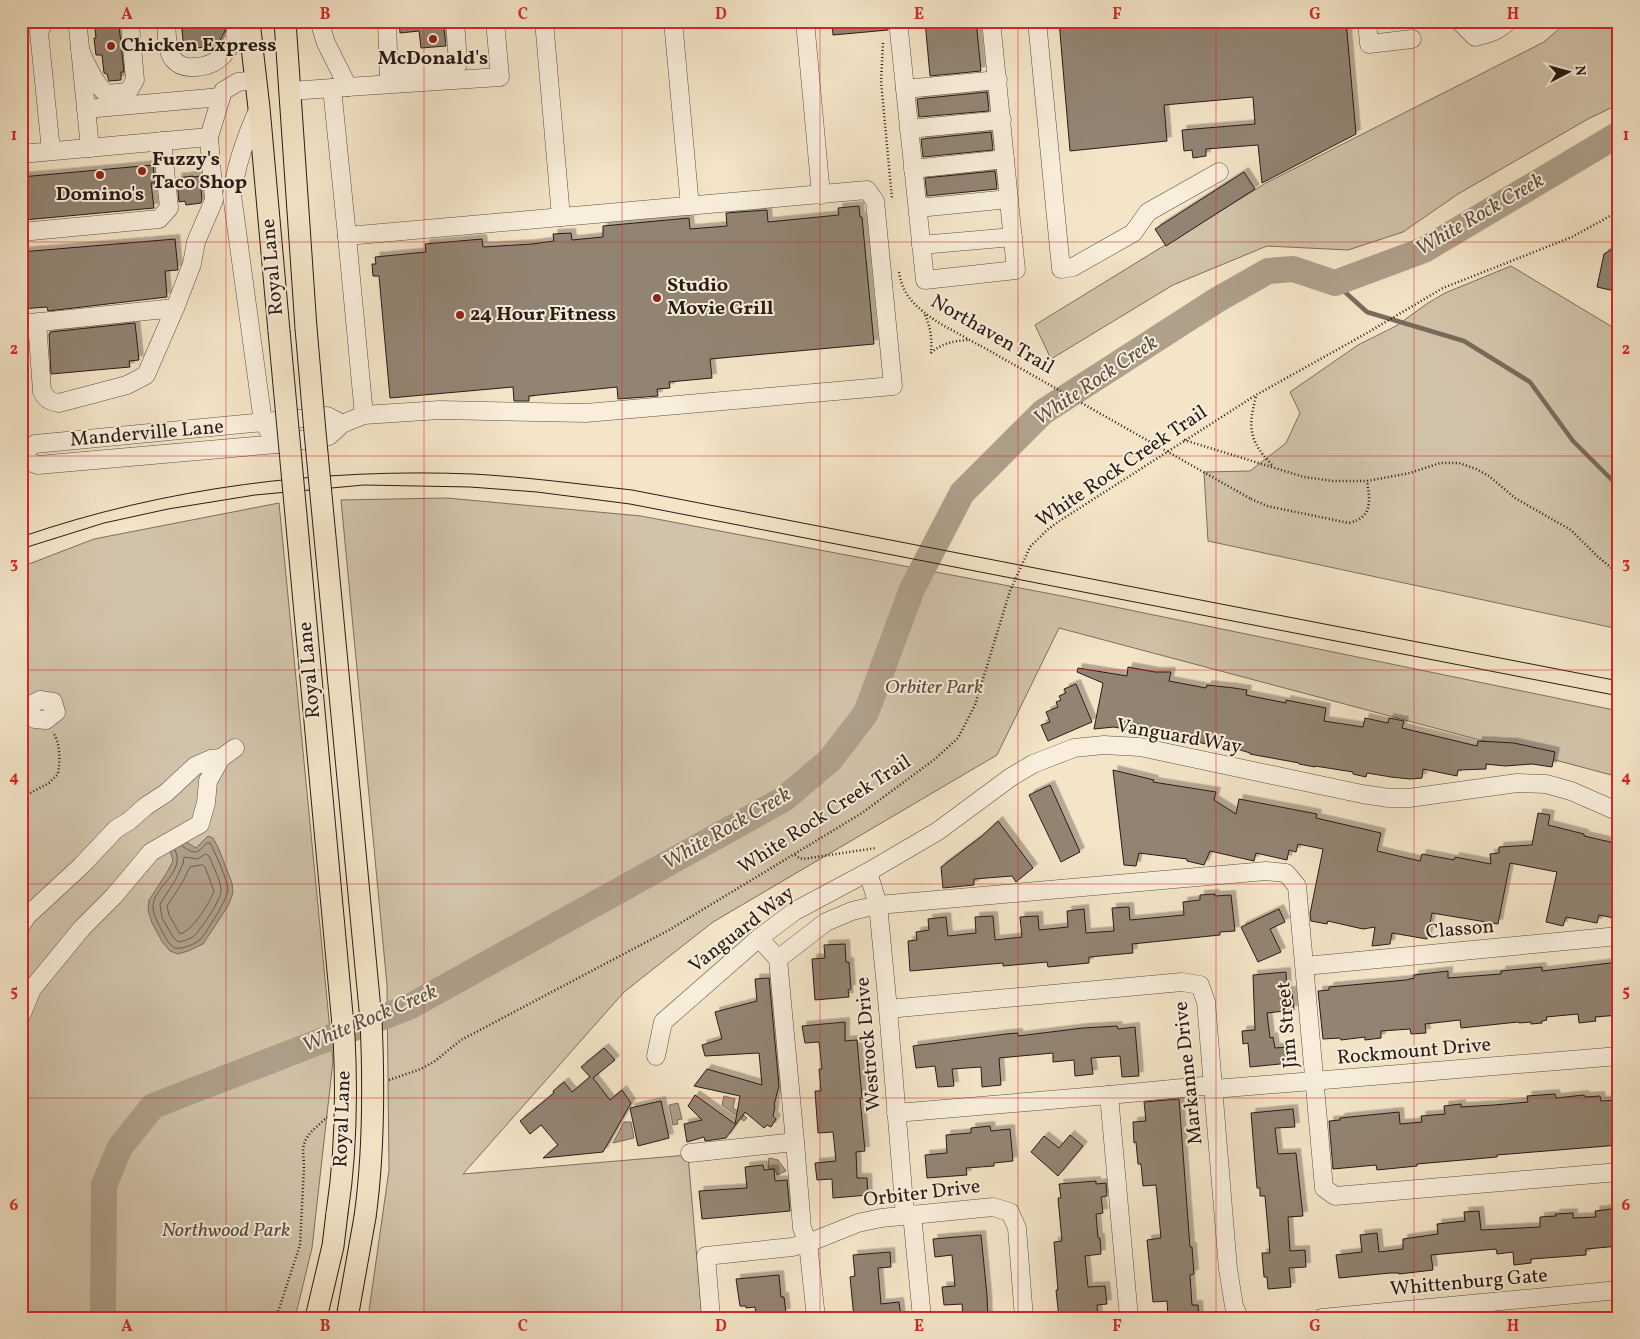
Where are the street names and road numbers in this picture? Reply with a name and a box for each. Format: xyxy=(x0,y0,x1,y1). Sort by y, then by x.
street label: Royal Lane xyxy=(255,217,291,317)
street label: Northaven Trail xyxy=(925,288,1059,382)
street label: White Rock Creek Trail xyxy=(1031,399,1213,535)
street label: Manderville Lane xyxy=(69,413,225,455)
street label: Royal Lane xyxy=(292,620,328,720)
street label: Vanguard Way xyxy=(1114,712,1244,762)
street label: White Rock Creek Trail xyxy=(733,748,917,882)
street label: Vanguard Way xyxy=(683,880,801,980)
street label: Classon xyxy=(1425,913,1495,947)
street label: Westrock Drive xyxy=(849,976,889,1112)
street label: Jim Street xyxy=(1270,981,1306,1069)
street label: Markanne Drive xyxy=(1168,1000,1210,1146)
street label: Rockmount Drive xyxy=(1336,1031,1492,1073)
street label: Royal Lane xyxy=(327,1070,359,1168)
street label: Orbiter Drive xyxy=(862,1173,982,1215)
street label: Whittenburg Gate xyxy=(1389,1262,1549,1304)

